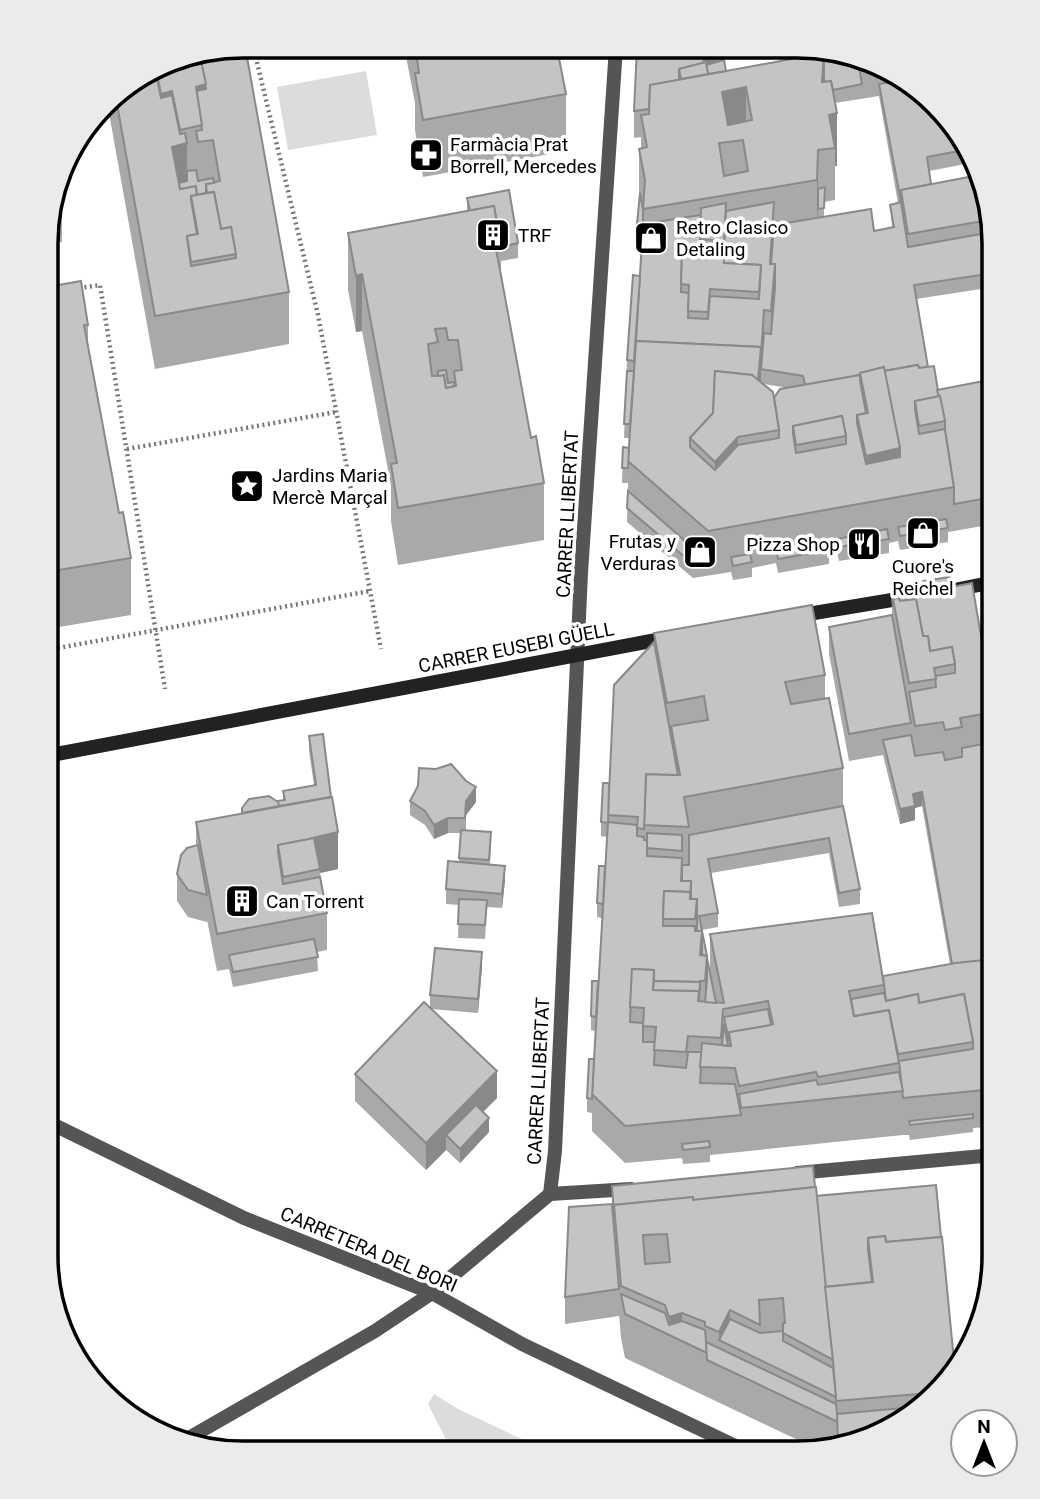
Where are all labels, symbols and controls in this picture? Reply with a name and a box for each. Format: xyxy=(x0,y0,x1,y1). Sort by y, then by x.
place label: Farmàcia Prat Borrell, Mercedes xyxy=(450,133,597,178)
pharmacy icon: Farmàcia Prat Borrell, Mercedes xyxy=(407,136,445,174)
building icon: TRF xyxy=(474,216,512,254)
place label: Retro Clasico Detaling xyxy=(676,216,788,261)
shop icon: Retro Clasico Detaling xyxy=(632,219,670,257)
place label: TRF xyxy=(518,224,552,247)
street label: CARRER LLIBERTAT xyxy=(552,430,583,598)
place label: Jardins Maria Mercè Marçal xyxy=(272,464,388,509)
place icon: Jardins Maria Mercè Marçal xyxy=(228,467,266,505)
shop icon: Cuore's Reichel xyxy=(904,514,942,552)
restaurant icon: Pizza Shop xyxy=(845,525,883,563)
place label: Frutas y Verduras xyxy=(601,530,676,575)
shop icon: Frutas y Verduras xyxy=(681,533,719,571)
place label: Pizza Shop xyxy=(746,533,840,556)
place label: Cuore's Reichel xyxy=(892,555,954,600)
street label: CARRER EUSEBI GÜELL xyxy=(416,617,616,678)
building icon: Can Torrent xyxy=(223,882,261,920)
place label: Can Torrent xyxy=(266,890,364,913)
street label: CARRER LLIBERTAT xyxy=(523,997,554,1165)
street label: CARRETERA DEL BORI xyxy=(277,1202,461,1297)
north arrow xyxy=(949,1408,1019,1478)
text: N xyxy=(977,1415,991,1438)

